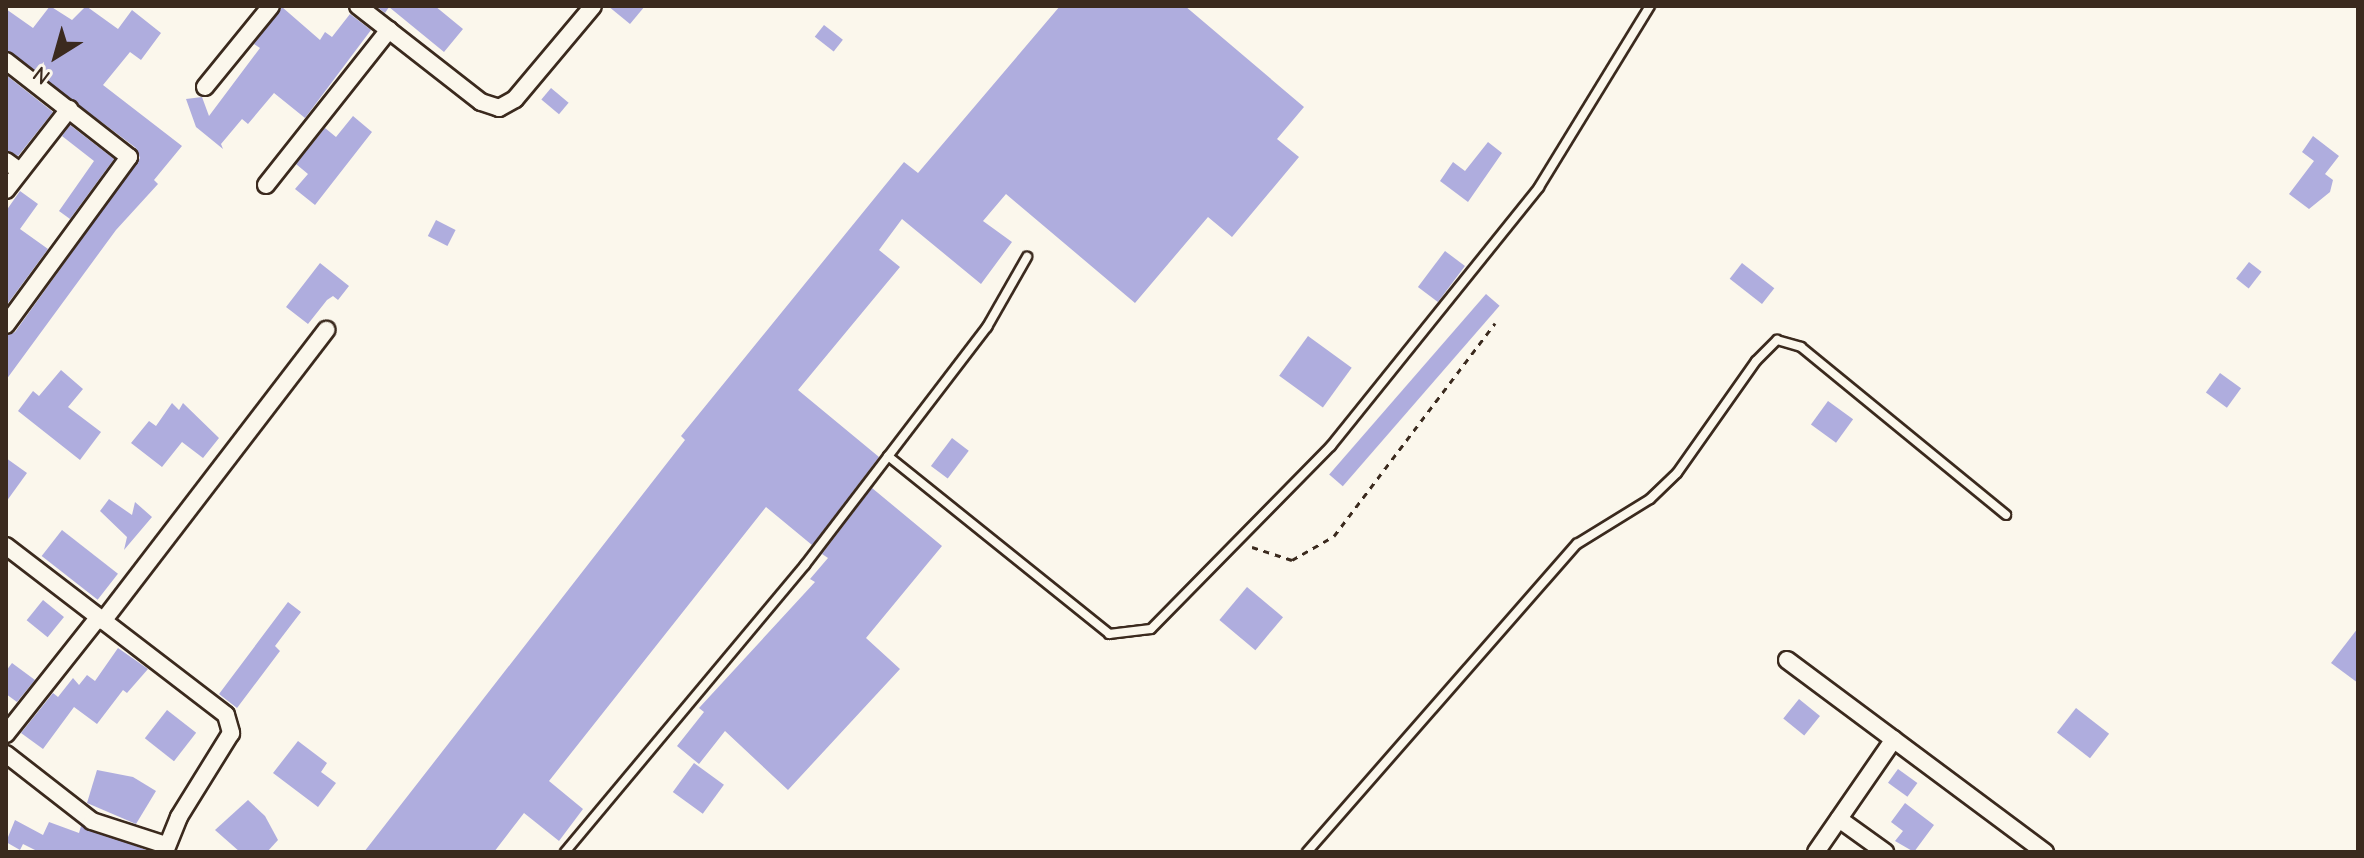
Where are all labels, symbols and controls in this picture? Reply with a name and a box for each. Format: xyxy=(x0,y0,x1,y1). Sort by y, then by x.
north arrow xyxy=(16,16,96,96)
text: N xyxy=(28,60,55,90)

